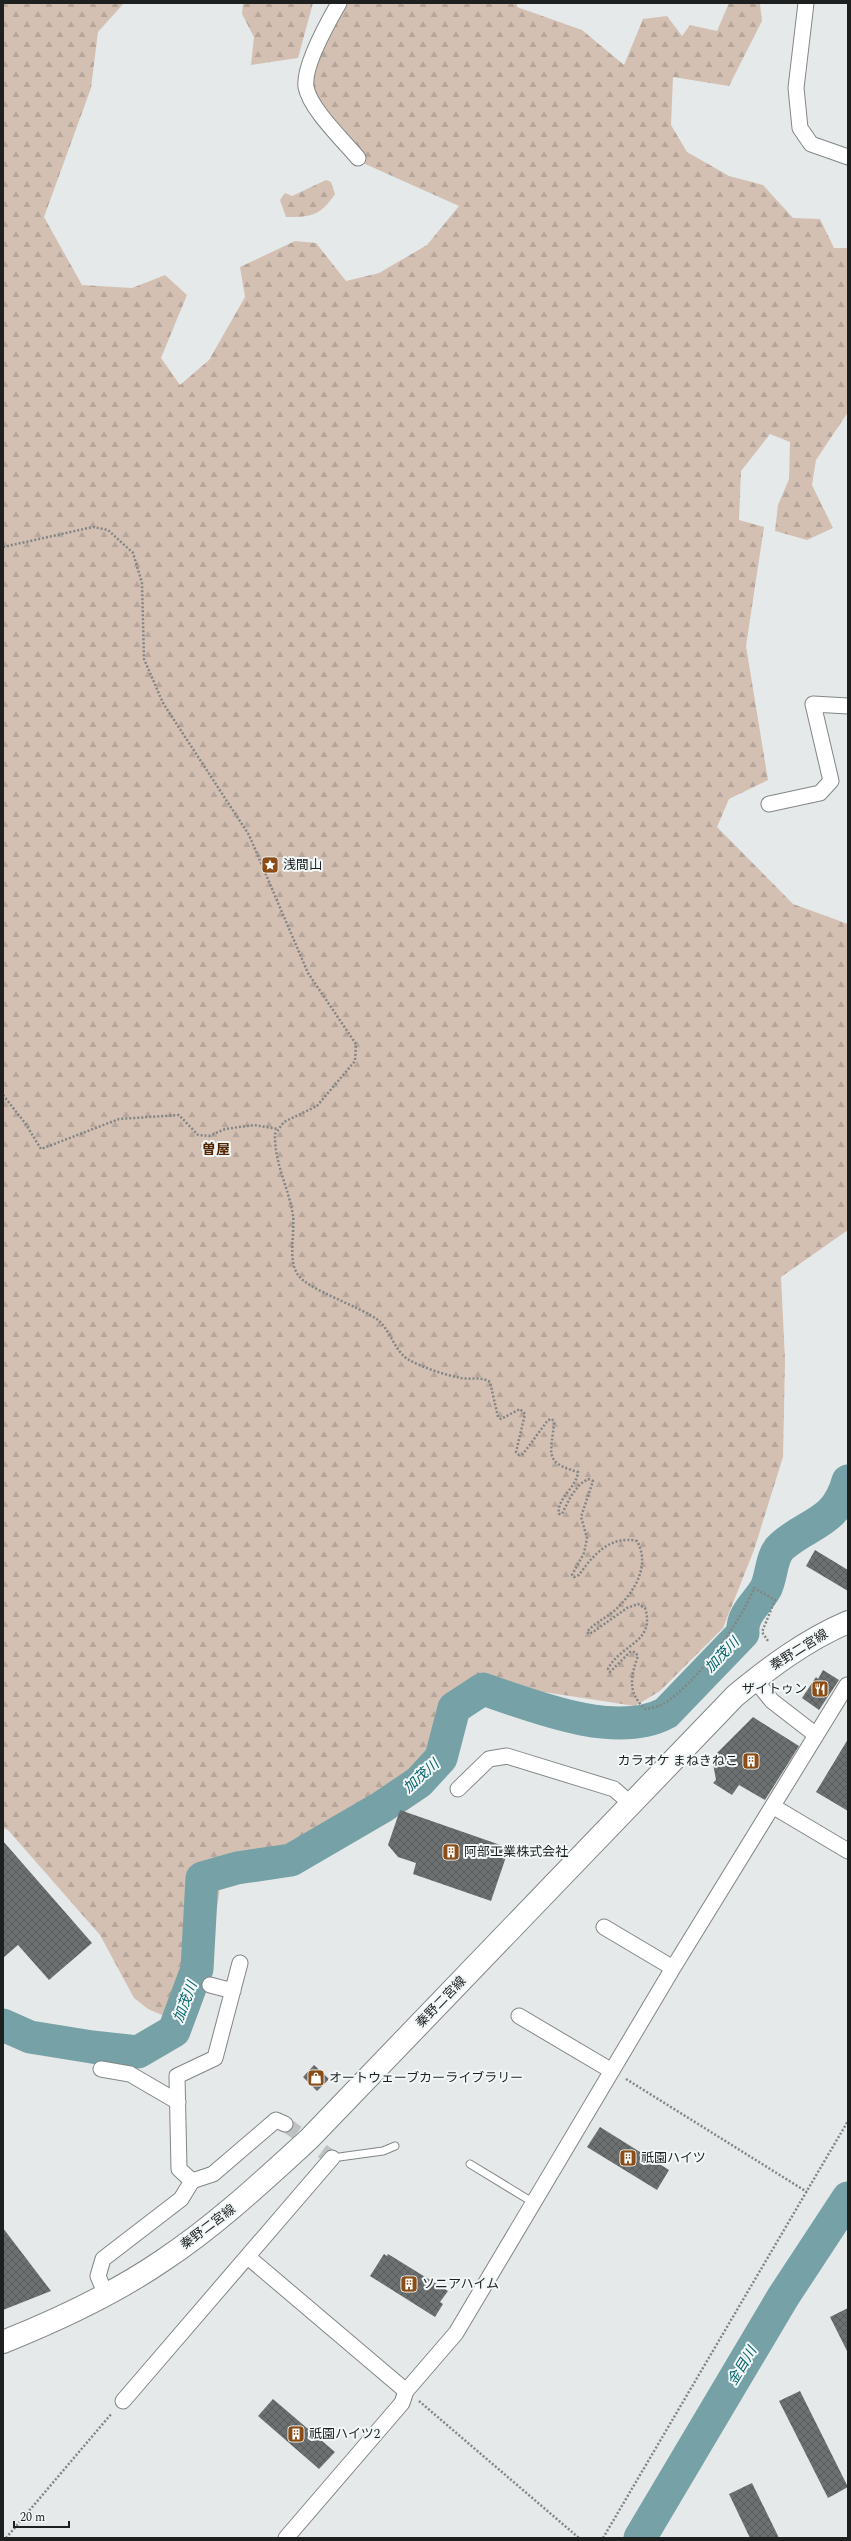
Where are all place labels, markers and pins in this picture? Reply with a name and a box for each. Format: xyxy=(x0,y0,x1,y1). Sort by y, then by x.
place icon: 浅間山 xyxy=(260,855,280,875)
place label: 浅間山 xyxy=(283,855,322,875)
place label: ザイトゥン xyxy=(742,1679,807,1699)
restaurant icon: ザイトゥン xyxy=(810,1679,830,1699)
place label: カラオケ まねきねこ xyxy=(618,1751,738,1771)
building icon: カラオケ まねきねこ xyxy=(741,1751,761,1771)
building icon: 阿部工業株式会社 xyxy=(441,1842,461,1862)
place label: 阿部工業株式会社 xyxy=(464,1842,568,1862)
shop icon: オートウェーブカーライブラリー xyxy=(306,2068,326,2088)
place label: オートウェーブカーライブラリー xyxy=(329,2068,523,2088)
building icon: 祇園ハイツ xyxy=(618,2148,638,2168)
place label: 祇園ハイツ xyxy=(641,2148,706,2168)
building icon: ソニアハイム xyxy=(399,2274,419,2294)
place label: ソニアハイム xyxy=(422,2274,499,2294)
building icon: 祇園ハイツ2 xyxy=(286,2424,306,2444)
place label: 祇園ハイツ2 xyxy=(309,2424,380,2444)

